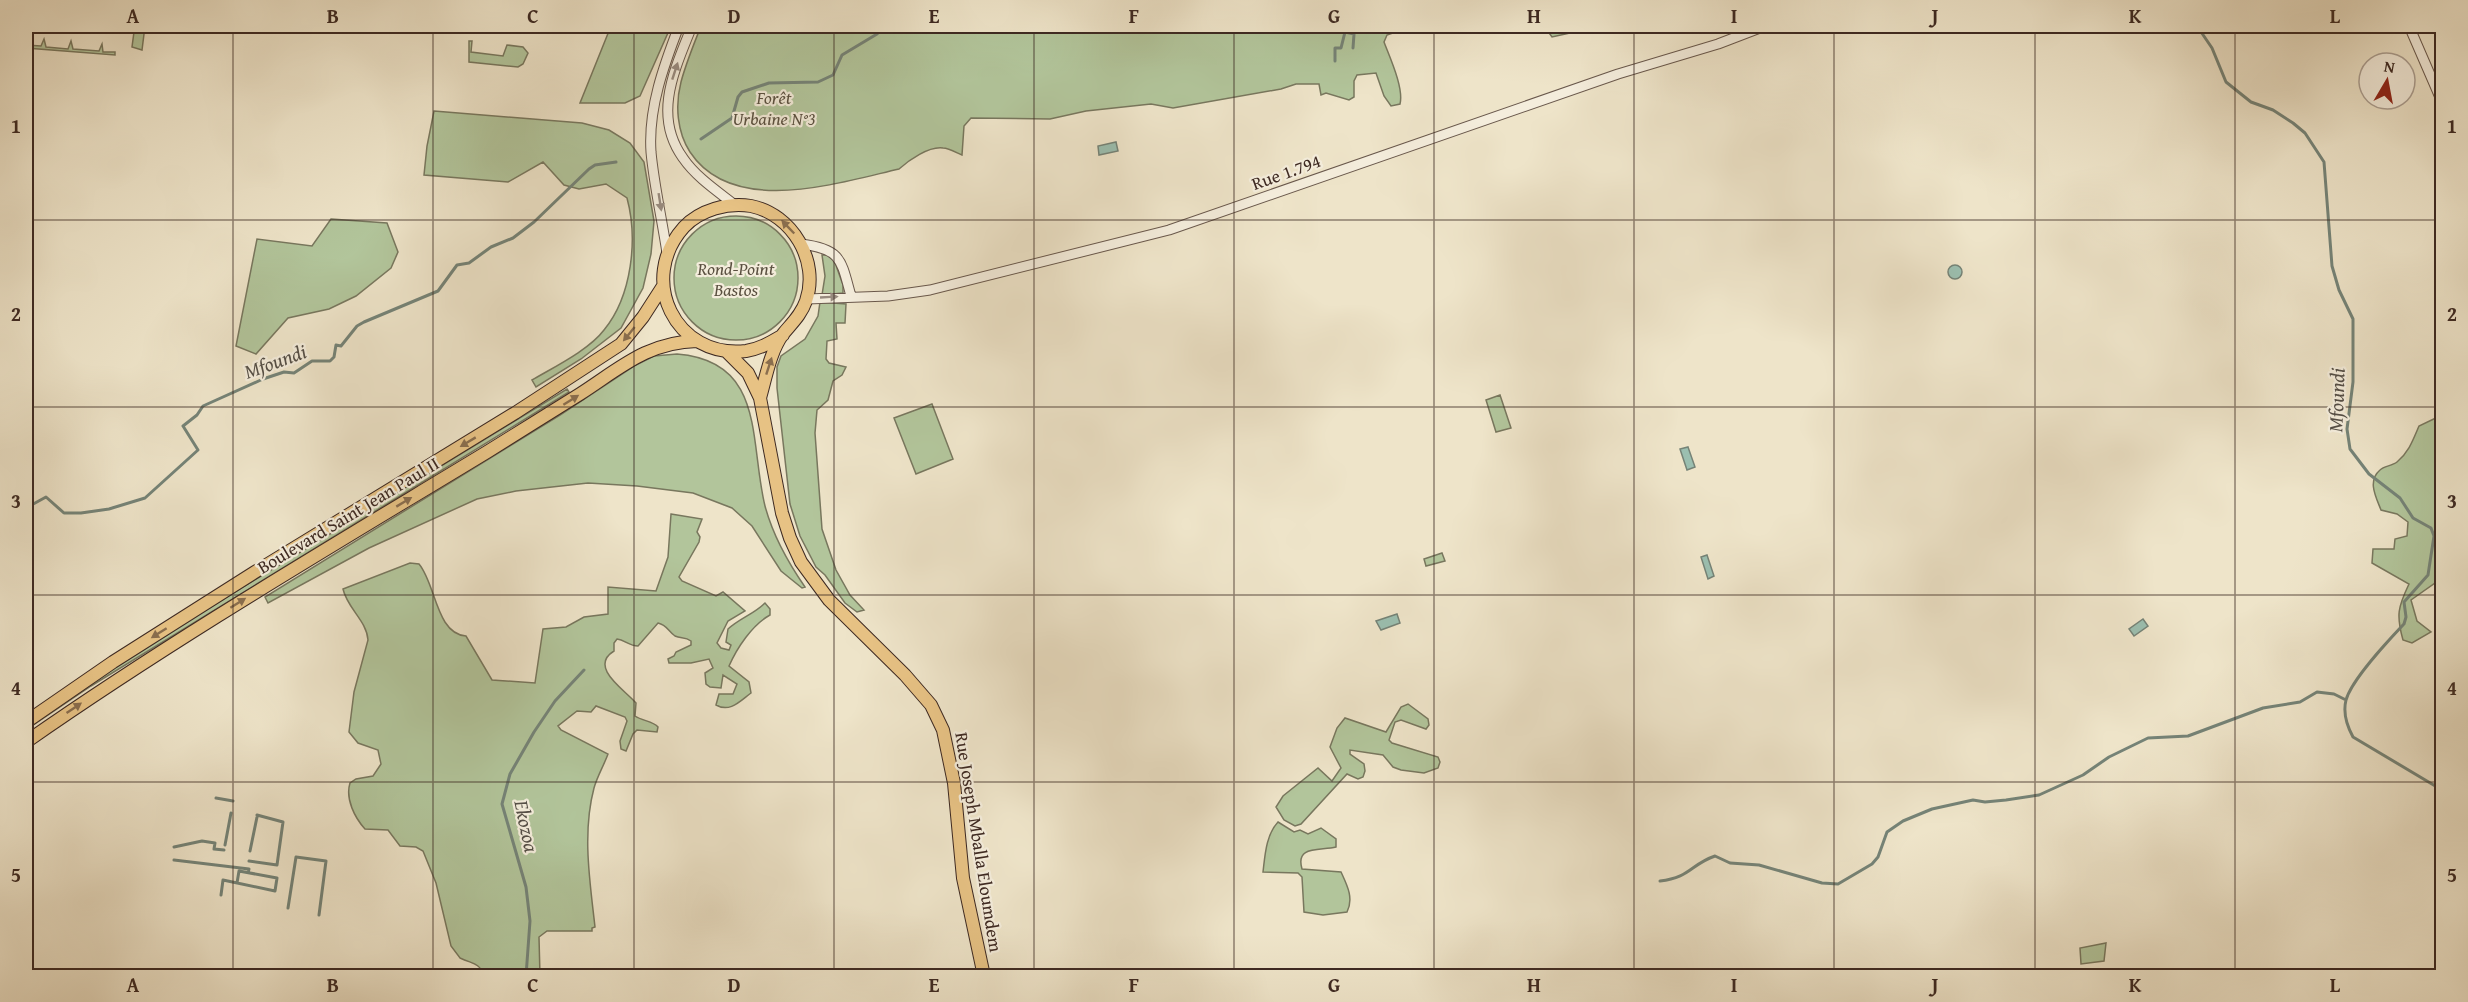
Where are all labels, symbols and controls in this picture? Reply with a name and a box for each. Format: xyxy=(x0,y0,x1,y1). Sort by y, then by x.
text: A xyxy=(127,1,140,30)
text: B xyxy=(327,1,339,30)
text: C xyxy=(527,1,539,30)
text: D xyxy=(727,1,741,30)
text: E xyxy=(929,1,940,30)
text: F xyxy=(1129,1,1139,30)
text: G xyxy=(1328,1,1340,30)
text: H xyxy=(1527,1,1541,30)
text: I xyxy=(1731,1,1737,30)
text: J xyxy=(1929,1,1939,30)
text: K xyxy=(2129,1,2142,30)
text: L xyxy=(2330,1,2341,30)
north arrow xyxy=(2357,51,2417,111)
text: N xyxy=(2382,53,2397,79)
one-way arrow xyxy=(671,62,680,80)
park label: Forêt Urbaine N°3 xyxy=(732,84,816,132)
text: 1 xyxy=(11,111,21,140)
text: 1 xyxy=(2447,111,2457,140)
street label: Rue 1.794 xyxy=(1248,147,1324,197)
one-way arrow xyxy=(655,192,664,211)
one-way arrow xyxy=(781,220,795,235)
park label: Rond-Point Bastos xyxy=(697,255,775,303)
one-way arrow xyxy=(819,293,838,302)
text: 2 xyxy=(11,299,21,328)
text: 2 xyxy=(2447,299,2457,328)
one-way arrow xyxy=(623,326,636,341)
water label: Mfoundi xyxy=(240,336,310,386)
one-way arrow xyxy=(765,357,775,375)
water label: Mfoundi xyxy=(2320,367,2352,433)
one-way arrow xyxy=(562,394,579,405)
one-way arrow xyxy=(460,437,476,448)
street label: Boulevard Saint Jean Paul II xyxy=(252,450,444,580)
text: 3 xyxy=(11,486,21,515)
text: 3 xyxy=(2447,486,2457,515)
one-way arrow xyxy=(396,496,412,507)
one-way arrow xyxy=(230,598,246,609)
one-way arrow xyxy=(151,627,167,638)
text: 4 xyxy=(11,673,21,702)
text: 4 xyxy=(2447,673,2457,702)
one-way arrow xyxy=(65,702,81,714)
street label: Rue Joseph Mballa Eloumdem xyxy=(948,730,1010,954)
water label: Ekozoa xyxy=(507,796,547,855)
text: 5 xyxy=(11,860,21,889)
text: 5 xyxy=(2447,860,2457,889)
text: A xyxy=(127,970,140,999)
text: B xyxy=(327,970,339,999)
text: C xyxy=(527,970,539,999)
text: D xyxy=(727,970,741,999)
text: E xyxy=(929,970,940,999)
text: F xyxy=(1129,970,1139,999)
text: G xyxy=(1328,970,1340,999)
text: H xyxy=(1527,970,1541,999)
text: I xyxy=(1731,970,1737,999)
text: J xyxy=(1929,970,1939,999)
text: K xyxy=(2129,970,2142,999)
text: L xyxy=(2330,970,2341,999)

